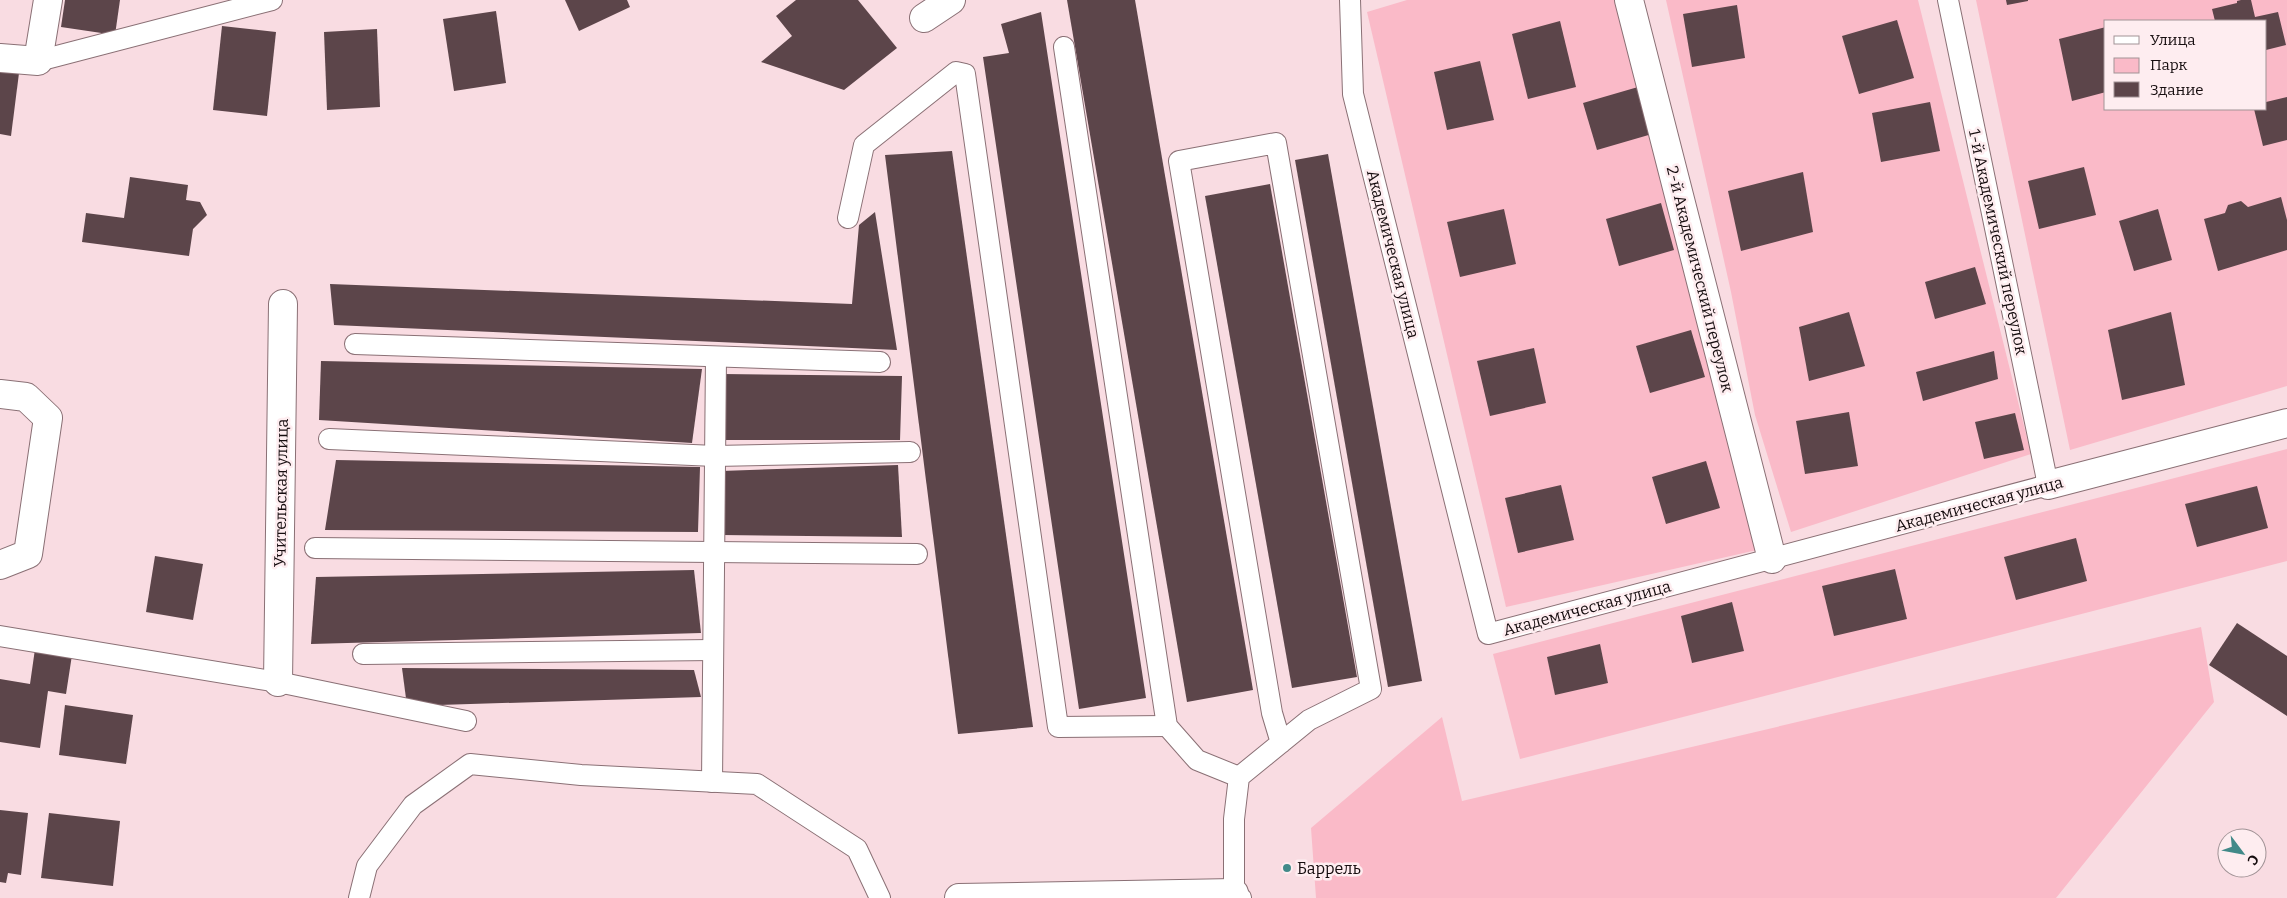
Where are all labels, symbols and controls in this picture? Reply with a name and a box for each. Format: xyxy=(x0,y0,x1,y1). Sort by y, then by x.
legend xyxy=(2104,20,2267,110)
text: Улица xyxy=(2150,31,2196,49)
text: Парк xyxy=(2150,56,2188,74)
text: Здание xyxy=(2150,81,2204,99)
street label: 1-й Академический переулок xyxy=(1965,127,2031,357)
street label: 2-й Академический переулок xyxy=(1663,164,1737,395)
street label: Академическая улица xyxy=(1363,168,1423,340)
street label: Учительская улица xyxy=(270,418,292,567)
street label: Академическая улица xyxy=(1893,472,2065,536)
street label: Академическая улица xyxy=(1501,576,1673,640)
north arrow xyxy=(2217,828,2267,878)
text: С xyxy=(2243,851,2262,868)
place label: Баррель xyxy=(1297,859,1361,878)
marker: Баррель xyxy=(1281,862,1293,874)

